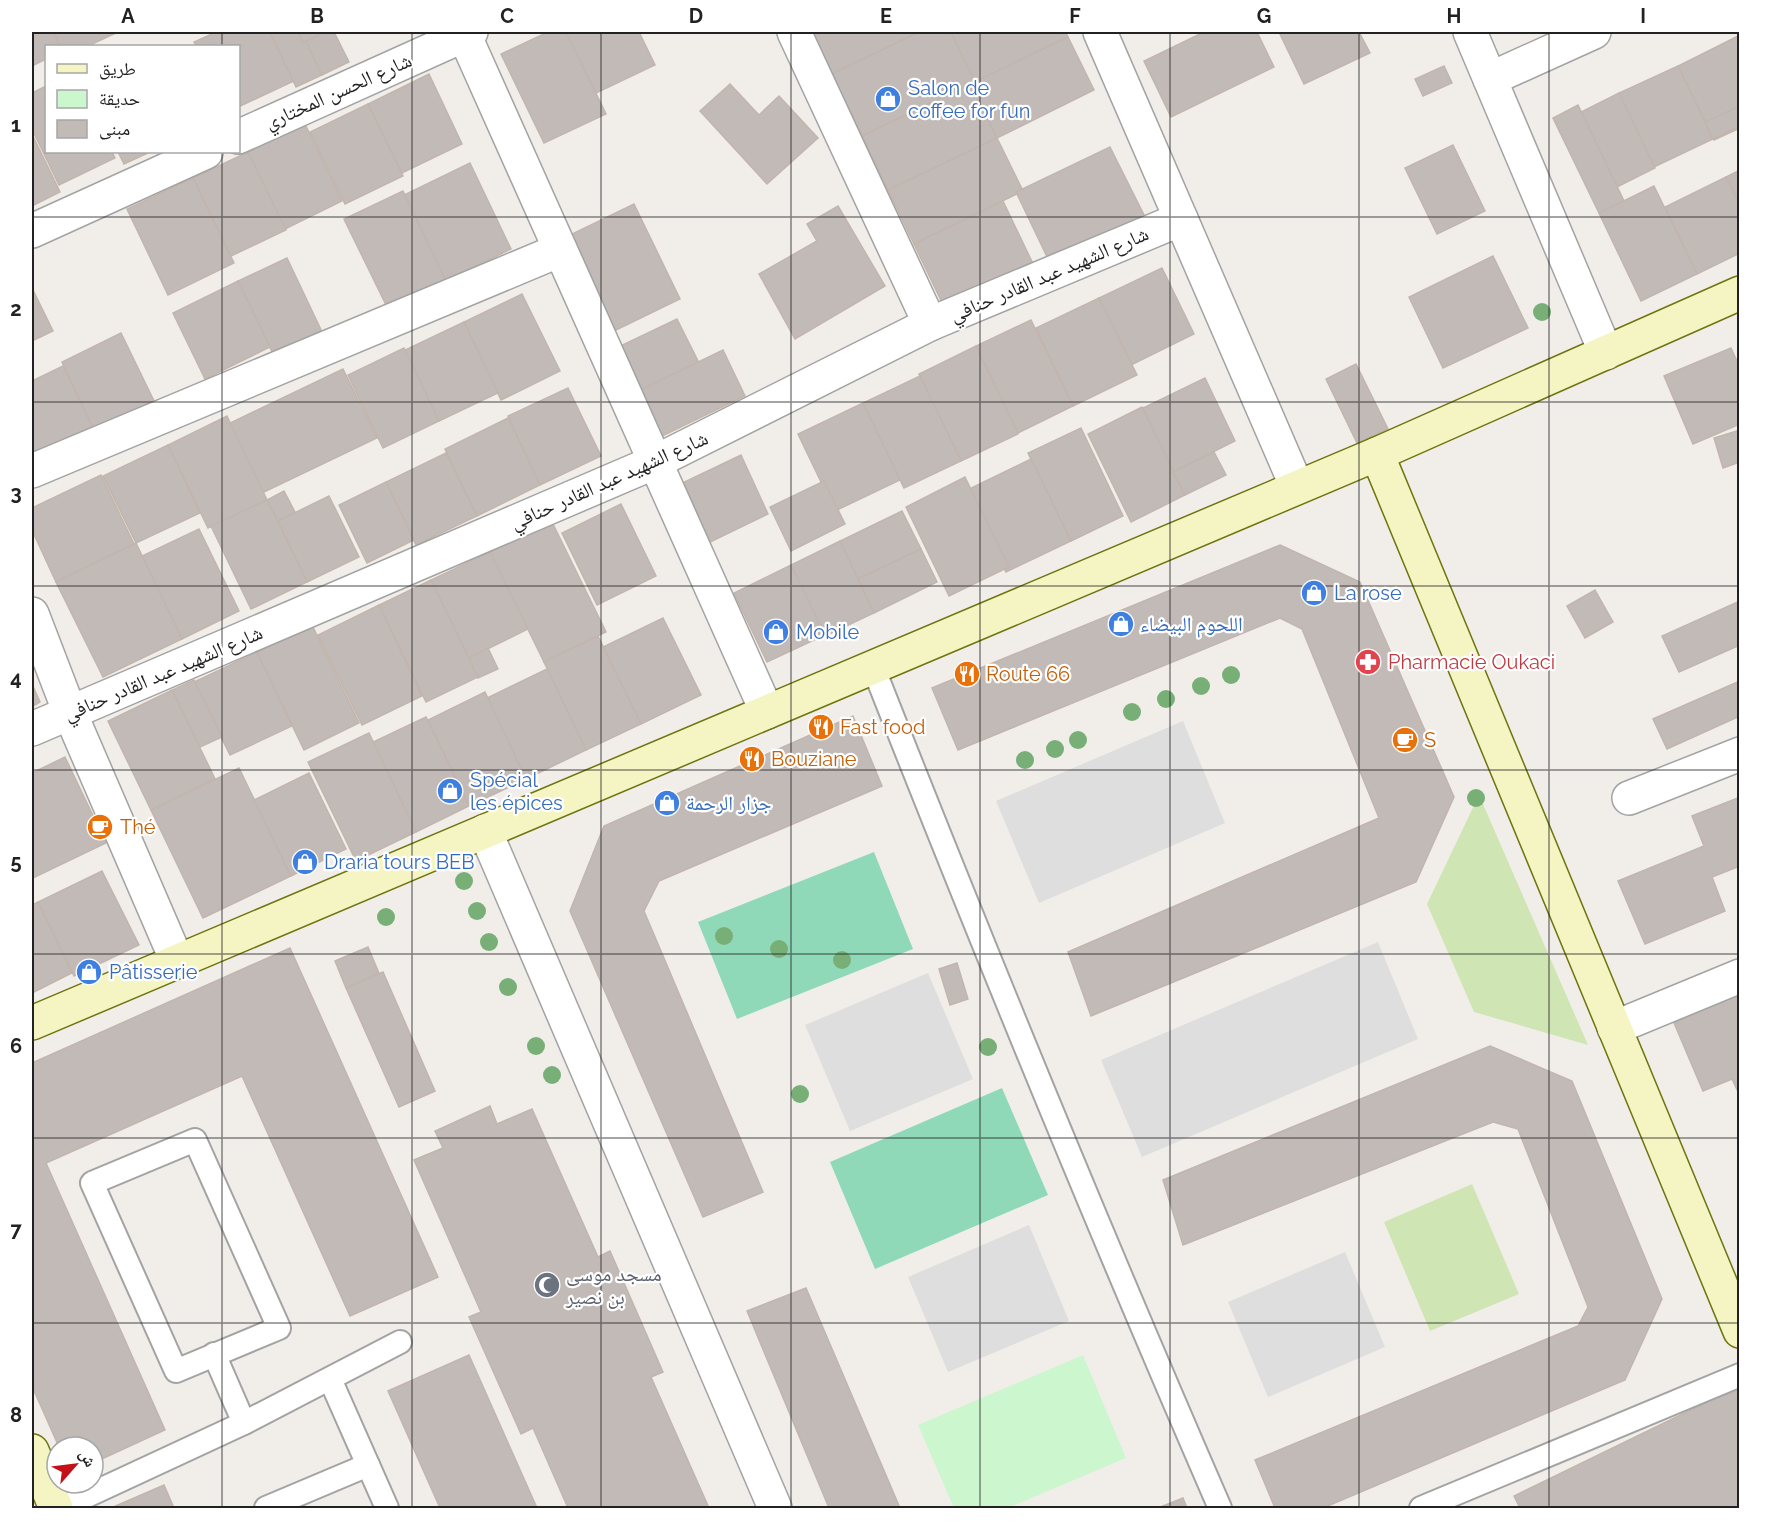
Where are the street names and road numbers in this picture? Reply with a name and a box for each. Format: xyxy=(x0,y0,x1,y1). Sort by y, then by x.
street label: شارع الحسن المختاري xyxy=(261,48,417,138)
street label: شارع الشهيد عبد القادر حنافي xyxy=(946,221,1154,331)
street label: شارع الشهيد عبد القادر حنافي xyxy=(506,426,713,538)
street label: شارع الشهيد عبد القادر حنافي xyxy=(60,620,268,730)

